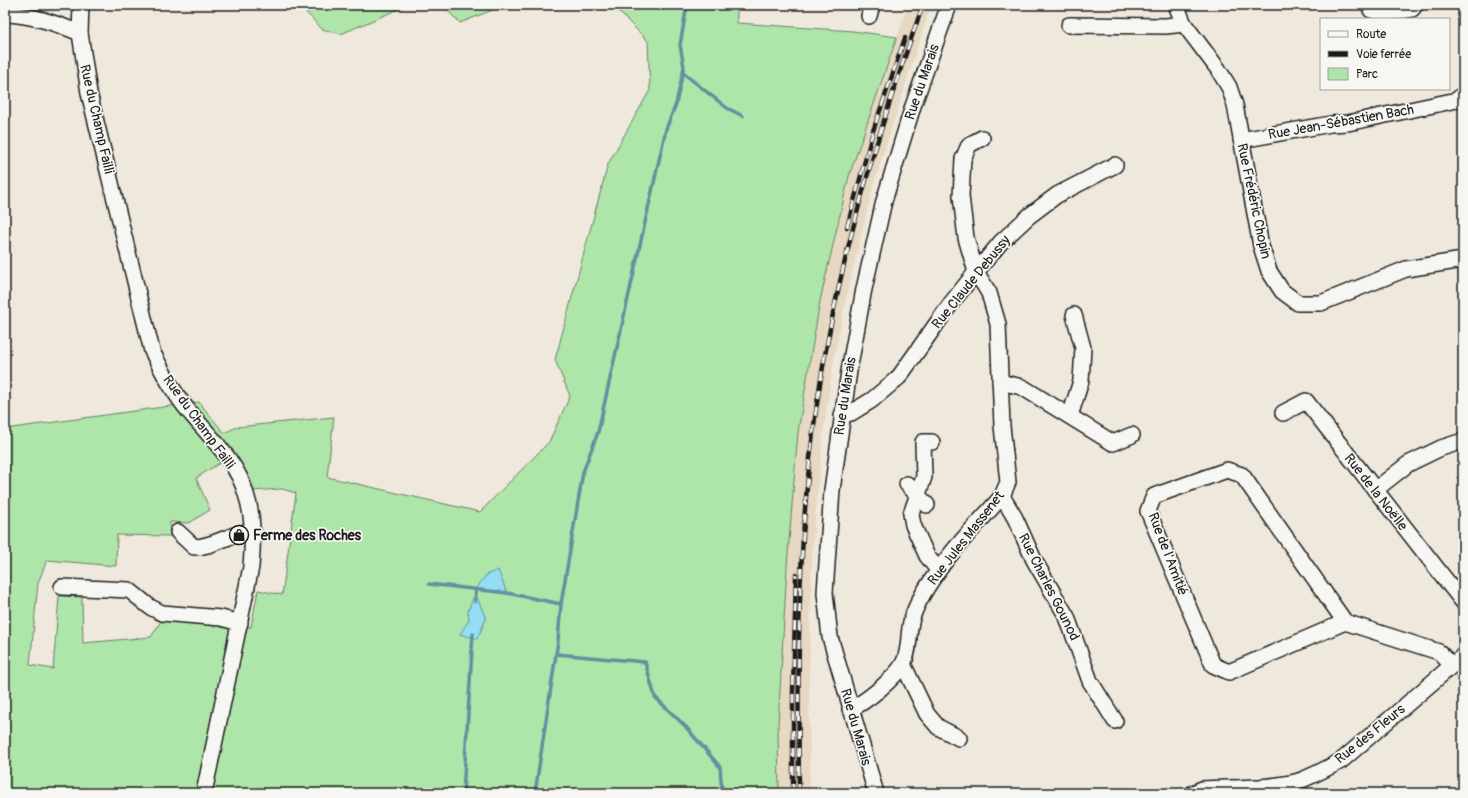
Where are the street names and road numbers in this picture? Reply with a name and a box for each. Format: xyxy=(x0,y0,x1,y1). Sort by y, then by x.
street label: Rue du Marais xyxy=(901,41,943,122)
street label: Rue du Champ Failli xyxy=(76,63,118,176)
street label: Rue Jean-Sébastien Bach xyxy=(1267,101,1415,143)
street label: Rue Frédéric Chopin xyxy=(1233,142,1275,260)
street label: Rue Claude Debussy xyxy=(928,232,1014,332)
street label: Rue du Marais xyxy=(830,355,860,436)
street label: Rue du Champ Failli xyxy=(159,372,239,473)
street label: Rue de la Noëlle xyxy=(1341,450,1411,534)
street label: Rue Jules Massenet xyxy=(924,487,1008,588)
street label: Rue de l'Amitié xyxy=(1144,510,1192,598)
street label: Rue Charles Gounod xyxy=(1015,531,1083,643)
street label: Rue du Marais xyxy=(837,687,875,768)
street label: Rue des Fleurs xyxy=(1332,700,1409,767)

